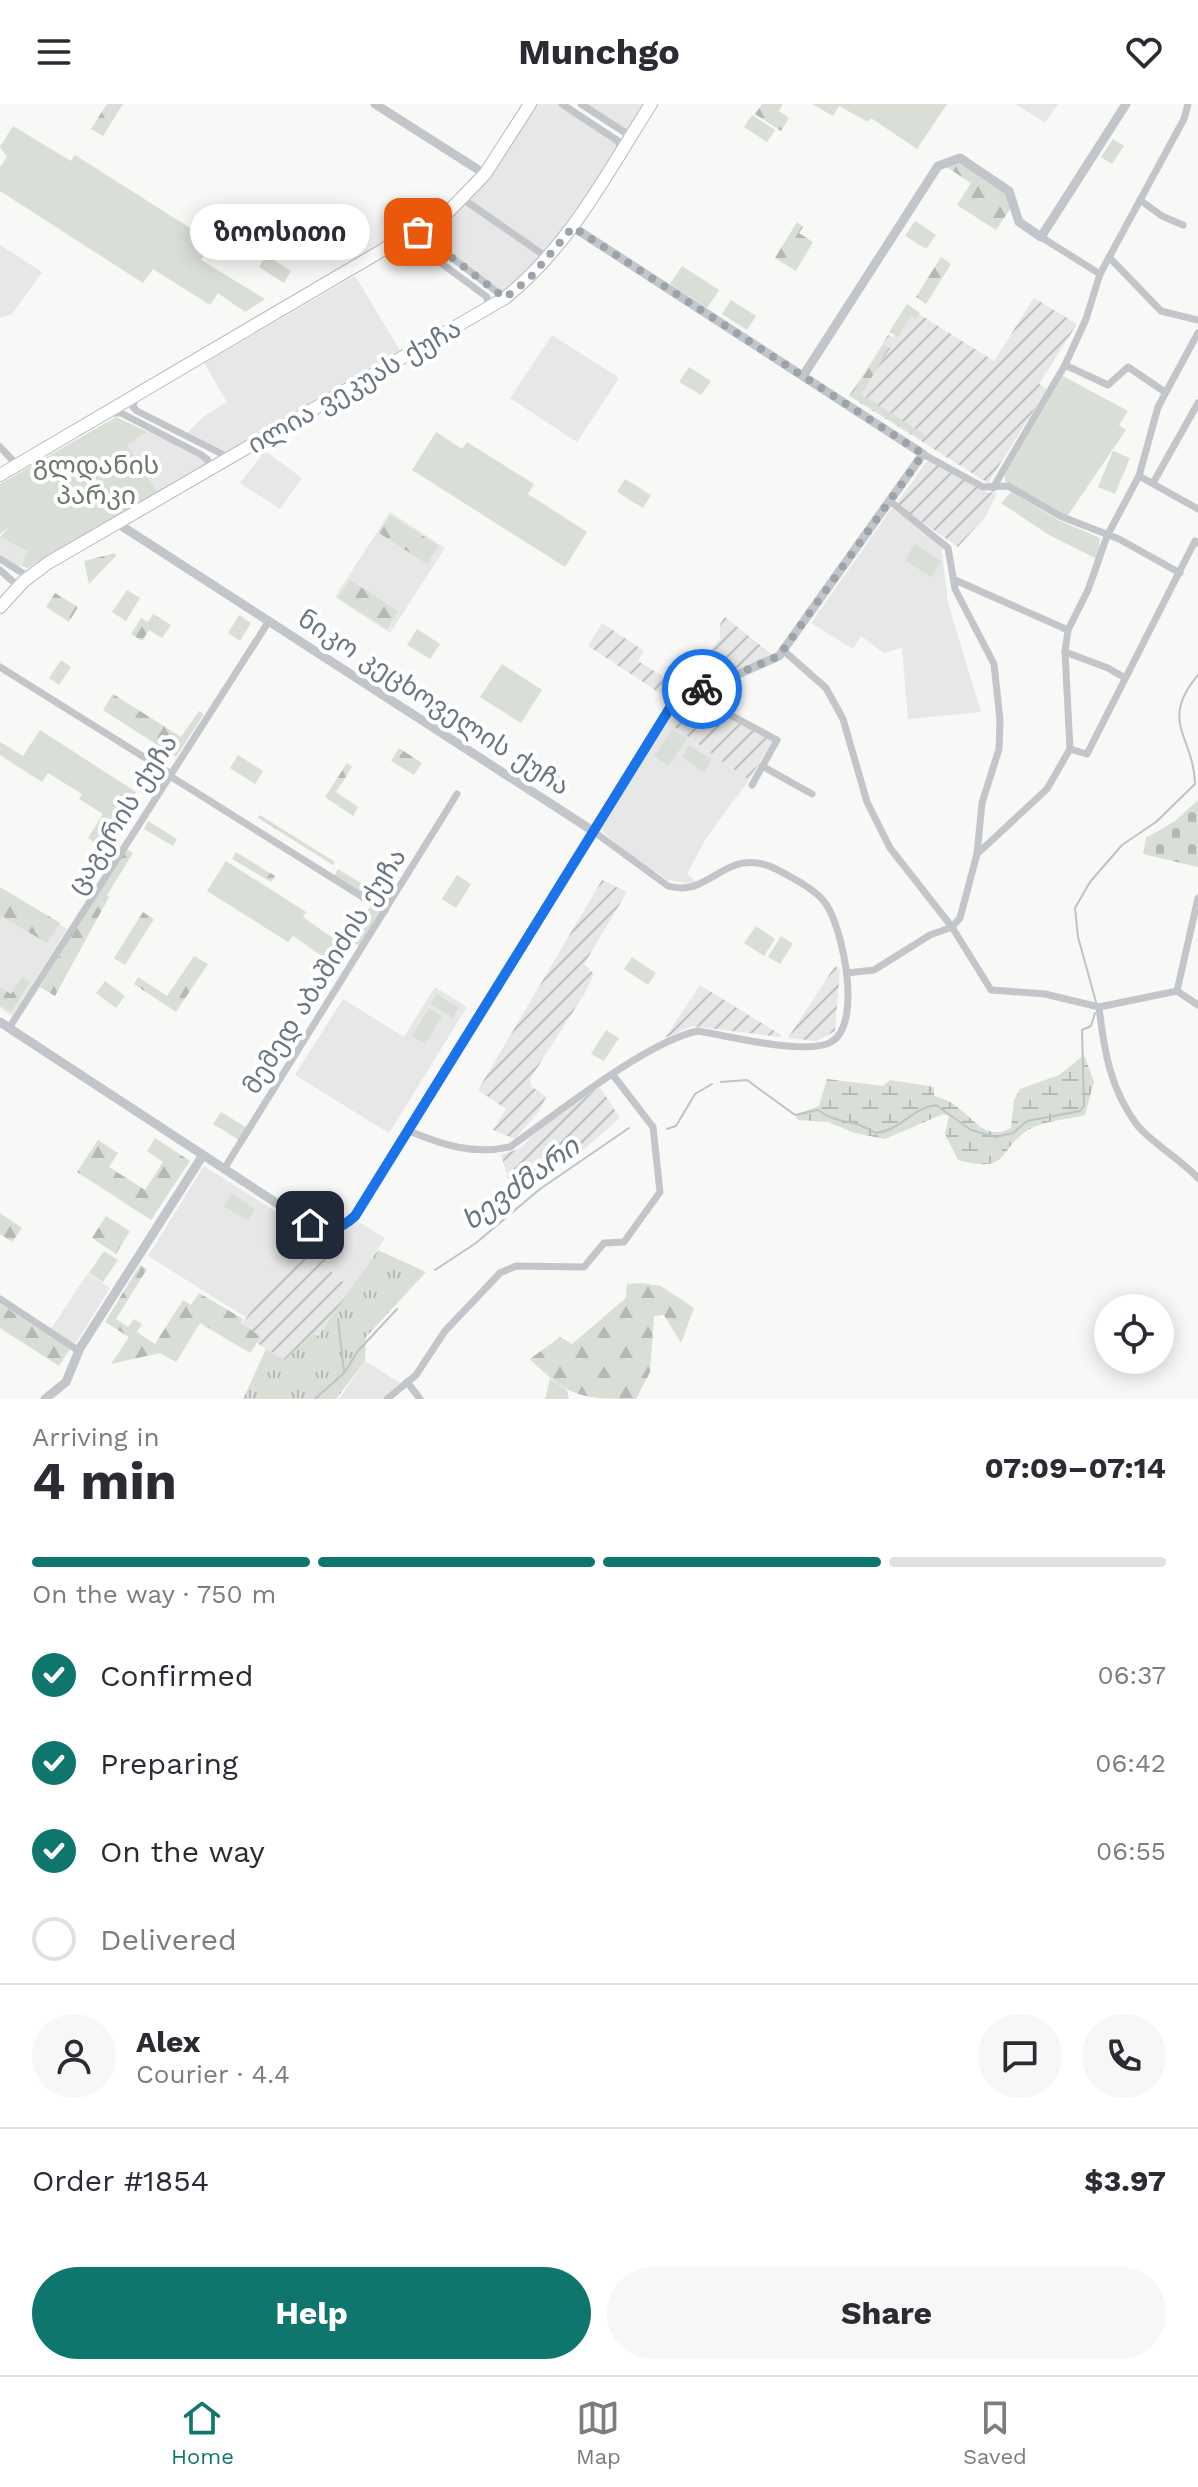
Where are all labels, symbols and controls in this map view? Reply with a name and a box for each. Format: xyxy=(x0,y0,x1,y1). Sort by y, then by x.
icon: menu xyxy=(32,30,76,74)
icon: heart xyxy=(1122,30,1166,74)
text: Munchgo xyxy=(518,31,680,73)
pin xyxy=(384,198,452,266)
callout: ზოოსითი xyxy=(190,204,370,260)
icon: bag xyxy=(396,210,440,254)
text: ზოოსითი xyxy=(213,217,347,247)
street label: ილია ვეკუას ქუჩა xyxy=(242,313,467,460)
park label: გლდანის პარკი xyxy=(33,450,159,510)
street label: ნიკო კეცხოველის ქუჩა xyxy=(292,603,575,802)
courier xyxy=(662,649,742,729)
icon: bike xyxy=(680,667,724,711)
street label: ცაგერის ქუჩა xyxy=(61,729,183,899)
street label: მემედ აბაშიძის ქუჩა xyxy=(236,843,413,1100)
water label: ხევძმარი xyxy=(455,1129,587,1237)
pin xyxy=(276,1191,344,1259)
icon: home xyxy=(288,1203,332,1247)
map controls xyxy=(1094,1294,1174,1374)
button: locate xyxy=(1094,1294,1174,1374)
text: Arriving in xyxy=(32,1422,160,1452)
text: 07:09–07:14 xyxy=(985,1450,1166,1485)
text: 4 min xyxy=(32,1451,177,1512)
text: On the way · 750 m xyxy=(32,1579,276,1609)
icon: check xyxy=(32,1653,76,1697)
text: Confirmed xyxy=(100,1658,254,1693)
text: 06:37 xyxy=(1098,1660,1166,1690)
icon: check xyxy=(32,1741,76,1785)
text: Preparing xyxy=(100,1746,238,1781)
text: 06:42 xyxy=(1095,1748,1166,1778)
icon: check xyxy=(32,1829,76,1873)
text: On the way xyxy=(100,1834,265,1869)
text: 06:55 xyxy=(1096,1836,1166,1866)
text: Delivered xyxy=(100,1922,237,1957)
button: person xyxy=(32,2014,116,2098)
button: chat xyxy=(978,2014,1062,2098)
button: phone xyxy=(1082,2014,1166,2098)
text: Alex xyxy=(136,2024,200,2059)
text: Courier · 4.4 xyxy=(136,2059,290,2089)
text: Order #1854 xyxy=(32,2163,209,2198)
text: $3.97 xyxy=(1084,2163,1166,2198)
button: Help xyxy=(32,2267,591,2359)
button: Share xyxy=(607,2267,1166,2359)
tab: Home xyxy=(171,2396,234,2469)
tab: Map xyxy=(576,2396,621,2469)
tab: Saved xyxy=(963,2396,1027,2469)

